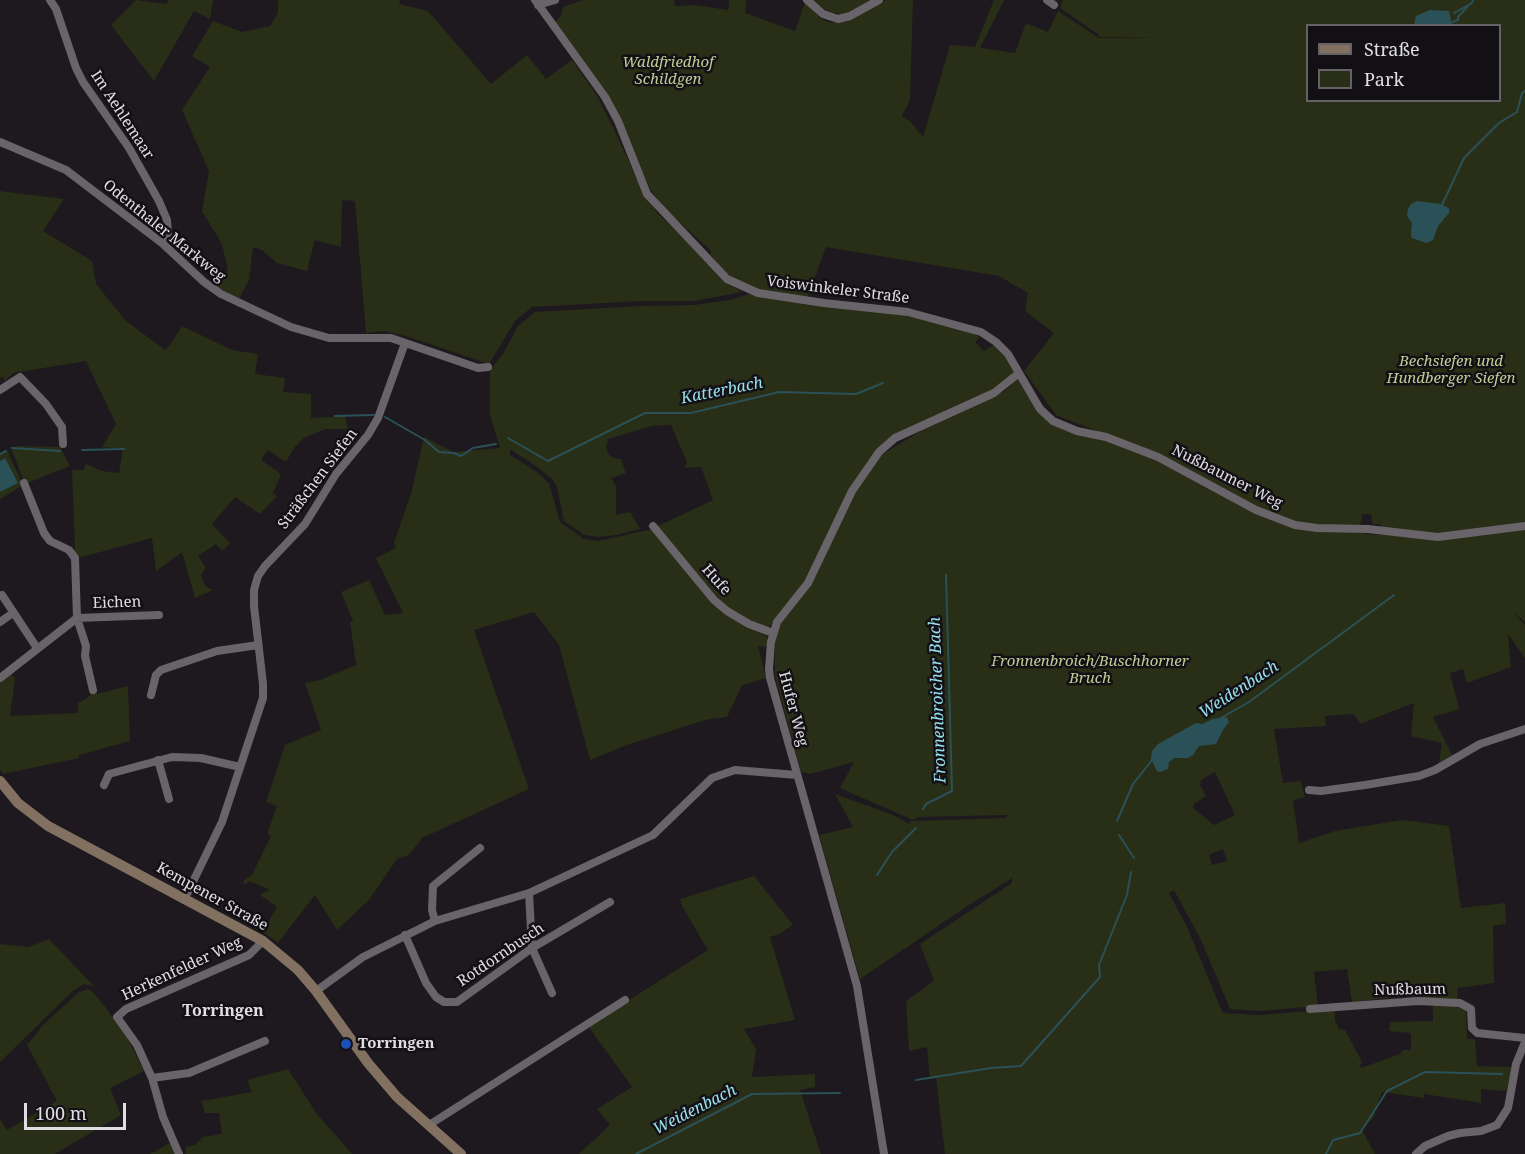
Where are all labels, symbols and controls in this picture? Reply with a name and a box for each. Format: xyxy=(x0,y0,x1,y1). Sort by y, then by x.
legend xyxy=(1306,24,1501,102)
text: Straße xyxy=(1364,37,1420,61)
park label: Waldfriedhof Schildgen xyxy=(622,54,714,89)
street label: Im Aehlemaar xyxy=(87,67,157,163)
text: Park xyxy=(1364,67,1404,91)
street label: Odenthaler Markweg xyxy=(99,176,229,286)
street label: Voiswinkeler Straße xyxy=(766,272,910,308)
park label: Bechsiefen und Hundberger Siefen xyxy=(1386,353,1516,388)
water label: Katterbach xyxy=(679,374,765,408)
street label: Sträßchen Siefen xyxy=(274,425,362,533)
street label: Nußbaumer Weg xyxy=(1169,441,1285,513)
street label: Hufe xyxy=(698,561,734,599)
street label: Eichen xyxy=(92,593,142,613)
water label: Fronnenbroicher Bach xyxy=(925,616,951,784)
park label: Fronnenbroich/Buschhorner Bruch xyxy=(991,653,1189,688)
water label: Weidenbach xyxy=(1196,657,1282,723)
street label: Hufer Weg xyxy=(774,670,812,748)
street label: Kempener Straße xyxy=(153,859,271,935)
street label: Rotdornbusch xyxy=(454,919,548,991)
street label: Herkenfelder Weg xyxy=(119,933,245,1005)
street label: Nußbaum xyxy=(1374,980,1446,1000)
district label: Torringen xyxy=(182,1001,264,1021)
place label: Torringen xyxy=(358,1035,434,1053)
marker: Torringen xyxy=(339,1037,353,1051)
water label: Weidenbach xyxy=(650,1081,740,1139)
scale bar xyxy=(27,1091,129,1129)
text: 100 m xyxy=(35,1101,87,1125)

